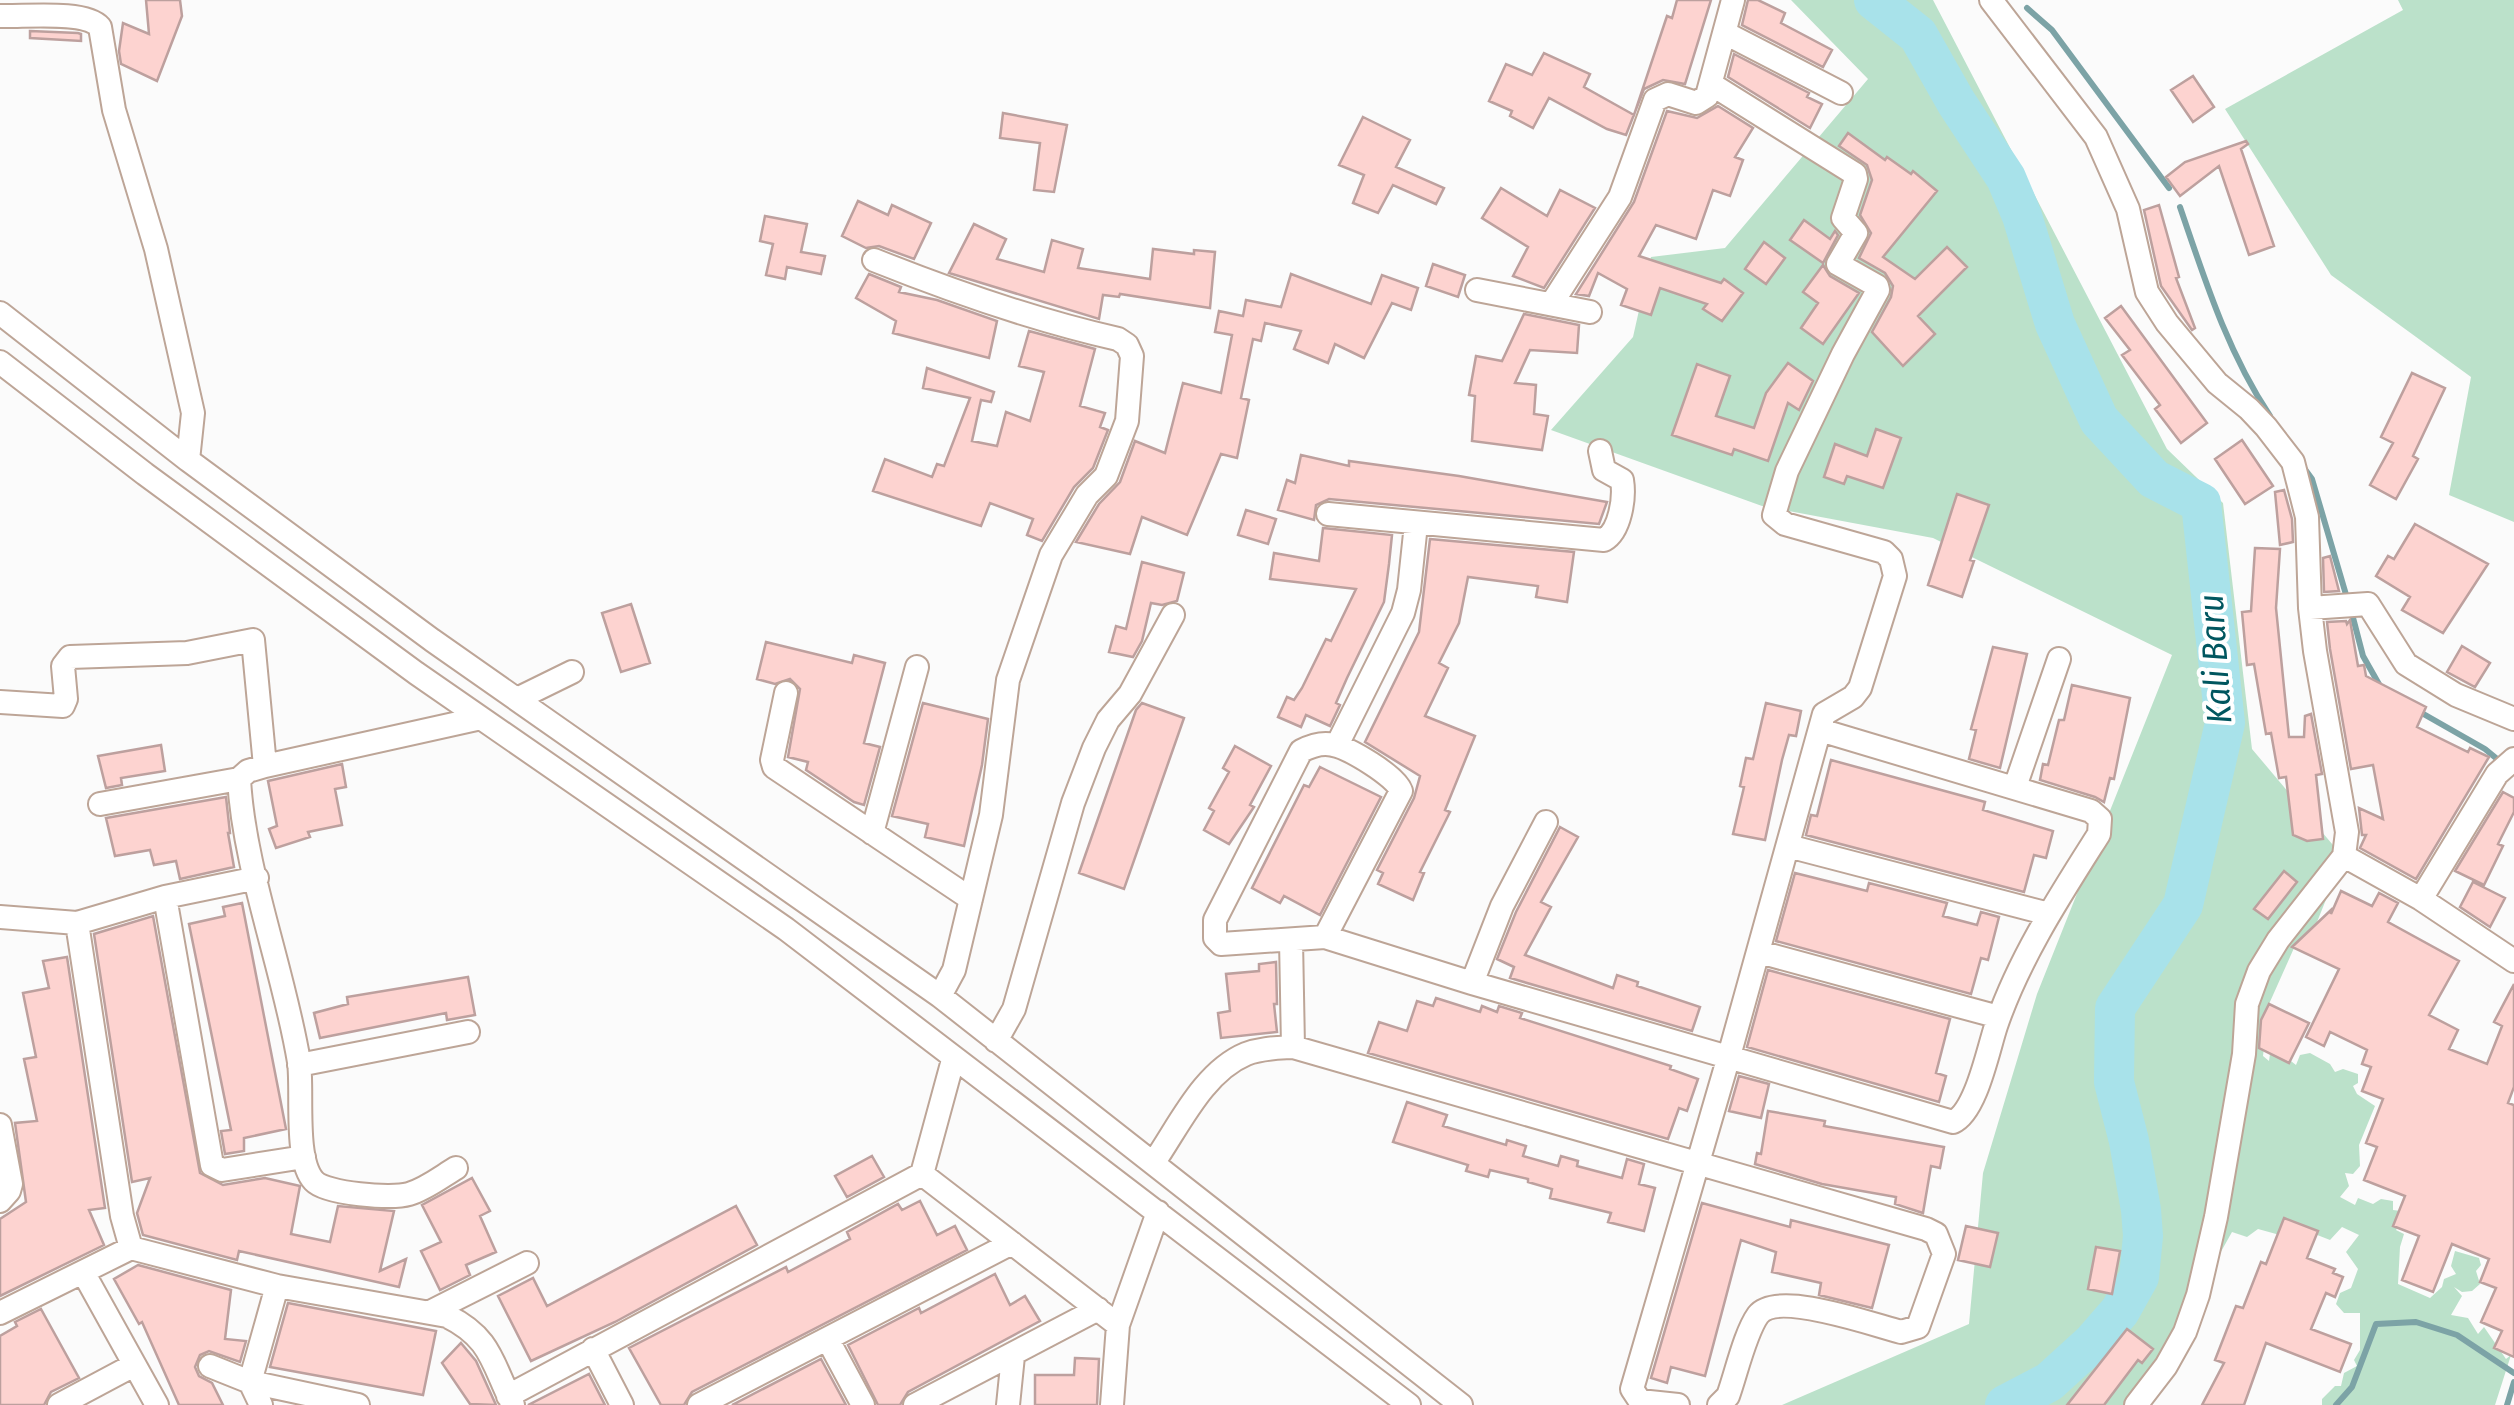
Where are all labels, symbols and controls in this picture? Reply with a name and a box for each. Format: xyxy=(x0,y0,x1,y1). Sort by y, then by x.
water label: Kali Baru xyxy=(2190,593,2240,725)

